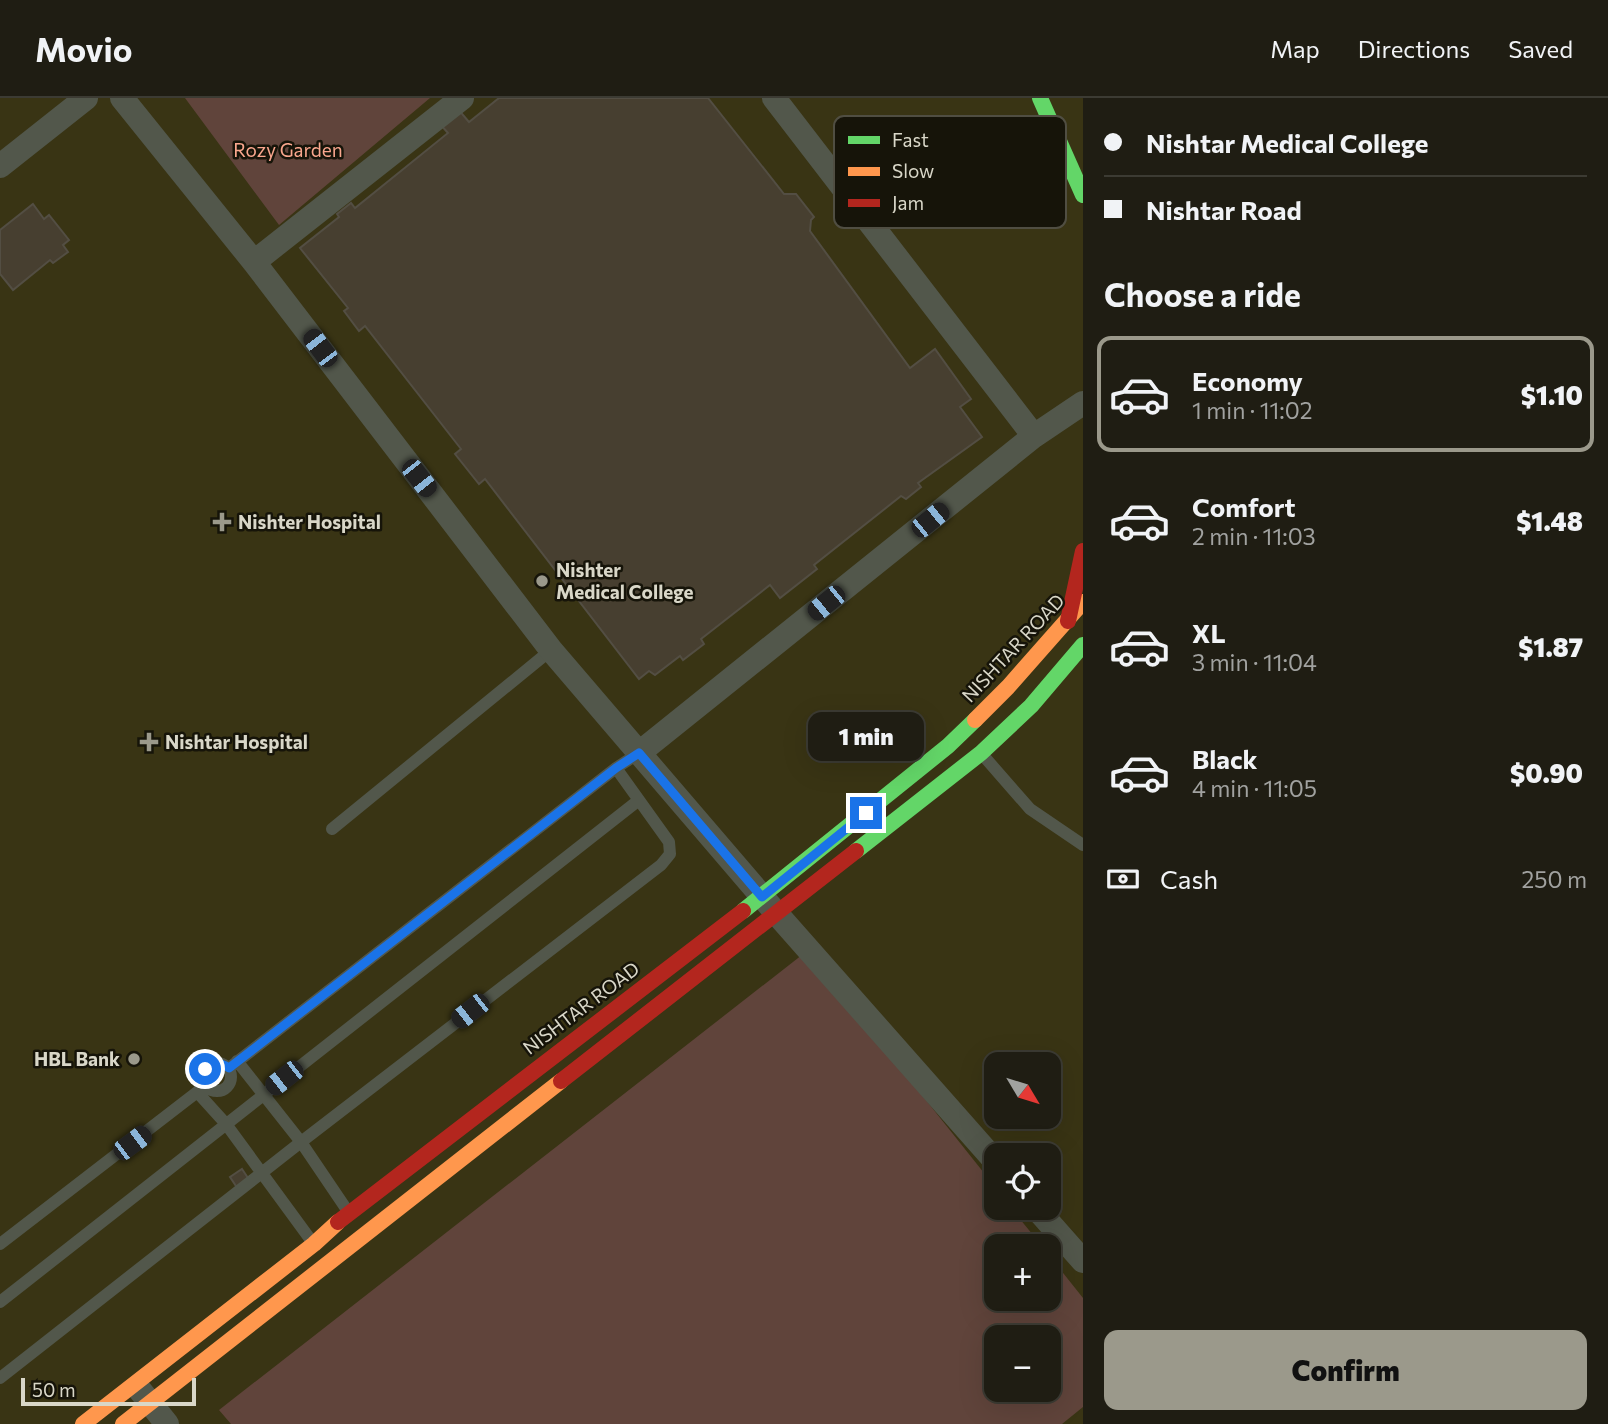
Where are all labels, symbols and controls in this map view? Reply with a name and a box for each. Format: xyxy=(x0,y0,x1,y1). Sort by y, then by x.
text: Movio xyxy=(35,28,132,69)
text: Map xyxy=(1270,34,1320,63)
text: Directions xyxy=(1358,34,1470,63)
text: Saved xyxy=(1508,34,1573,63)
legend xyxy=(834,116,1066,228)
text: Nishtar Medical College xyxy=(1146,127,1429,158)
text: Fast xyxy=(892,128,929,151)
park label: Rozy Garden xyxy=(233,138,343,161)
text: Slow xyxy=(892,159,934,182)
text: Jam xyxy=(892,191,924,214)
text: Nishtar Road xyxy=(1146,194,1302,225)
text: Choose a ride xyxy=(1104,274,1301,314)
car xyxy=(299,325,342,371)
icon: car xyxy=(1108,363,1171,426)
text: Economy xyxy=(1192,365,1303,396)
text: $1.10 xyxy=(1521,379,1583,410)
text: 1 min · 11:02 xyxy=(1192,396,1312,424)
car xyxy=(398,455,441,501)
icon: car xyxy=(1108,489,1171,552)
text: Comfort xyxy=(1192,491,1295,522)
car xyxy=(908,499,953,541)
text: $1.48 xyxy=(1516,505,1583,536)
place label: Nishter Hospital xyxy=(238,510,381,533)
marker: Nishter Hospital xyxy=(212,512,232,532)
text: 2 min · 11:03 xyxy=(1192,522,1316,550)
place label: Nishter Medical College xyxy=(556,558,694,603)
marker: Nishter Medical College xyxy=(534,573,550,589)
car xyxy=(804,582,849,624)
street label: NISHTAR ROAD xyxy=(957,589,1069,707)
icon: car xyxy=(1108,615,1171,678)
text: XL xyxy=(1192,617,1226,648)
text: $1.87 xyxy=(1518,631,1583,662)
text: 3 min · 11:04 xyxy=(1192,648,1317,676)
callout: 1 min xyxy=(808,712,924,760)
text: 1 min xyxy=(838,722,894,750)
place label: Nishtar Hospital xyxy=(165,730,308,753)
marker: Nishtar Hospital xyxy=(139,732,159,752)
icon: car xyxy=(1108,741,1171,804)
text: Black xyxy=(1192,743,1258,774)
text: $0.90 xyxy=(1510,757,1583,788)
text: 4 min · 11:05 xyxy=(1192,774,1317,802)
route end xyxy=(850,797,882,829)
icon: cash xyxy=(1104,860,1142,898)
text: Cash xyxy=(1160,863,1218,894)
text: 250 m xyxy=(1522,865,1587,893)
street label: NISHTAR ROAD xyxy=(518,956,643,1059)
car xyxy=(447,990,494,1032)
place label: HBL Bank xyxy=(34,1047,120,1070)
marker: HBL Bank xyxy=(126,1051,142,1067)
north arrow xyxy=(984,1052,1060,1129)
map controls xyxy=(984,1052,1061,1402)
route start xyxy=(189,1053,221,1085)
car xyxy=(261,1057,308,1099)
car xyxy=(109,1122,156,1164)
button: locate xyxy=(984,1143,1061,1220)
button: + xyxy=(984,1234,1061,1311)
button: − xyxy=(984,1325,1061,1402)
button: Confirm xyxy=(1104,1330,1587,1410)
scale bar xyxy=(21,1375,196,1407)
text: 50 m xyxy=(32,1378,76,1401)

